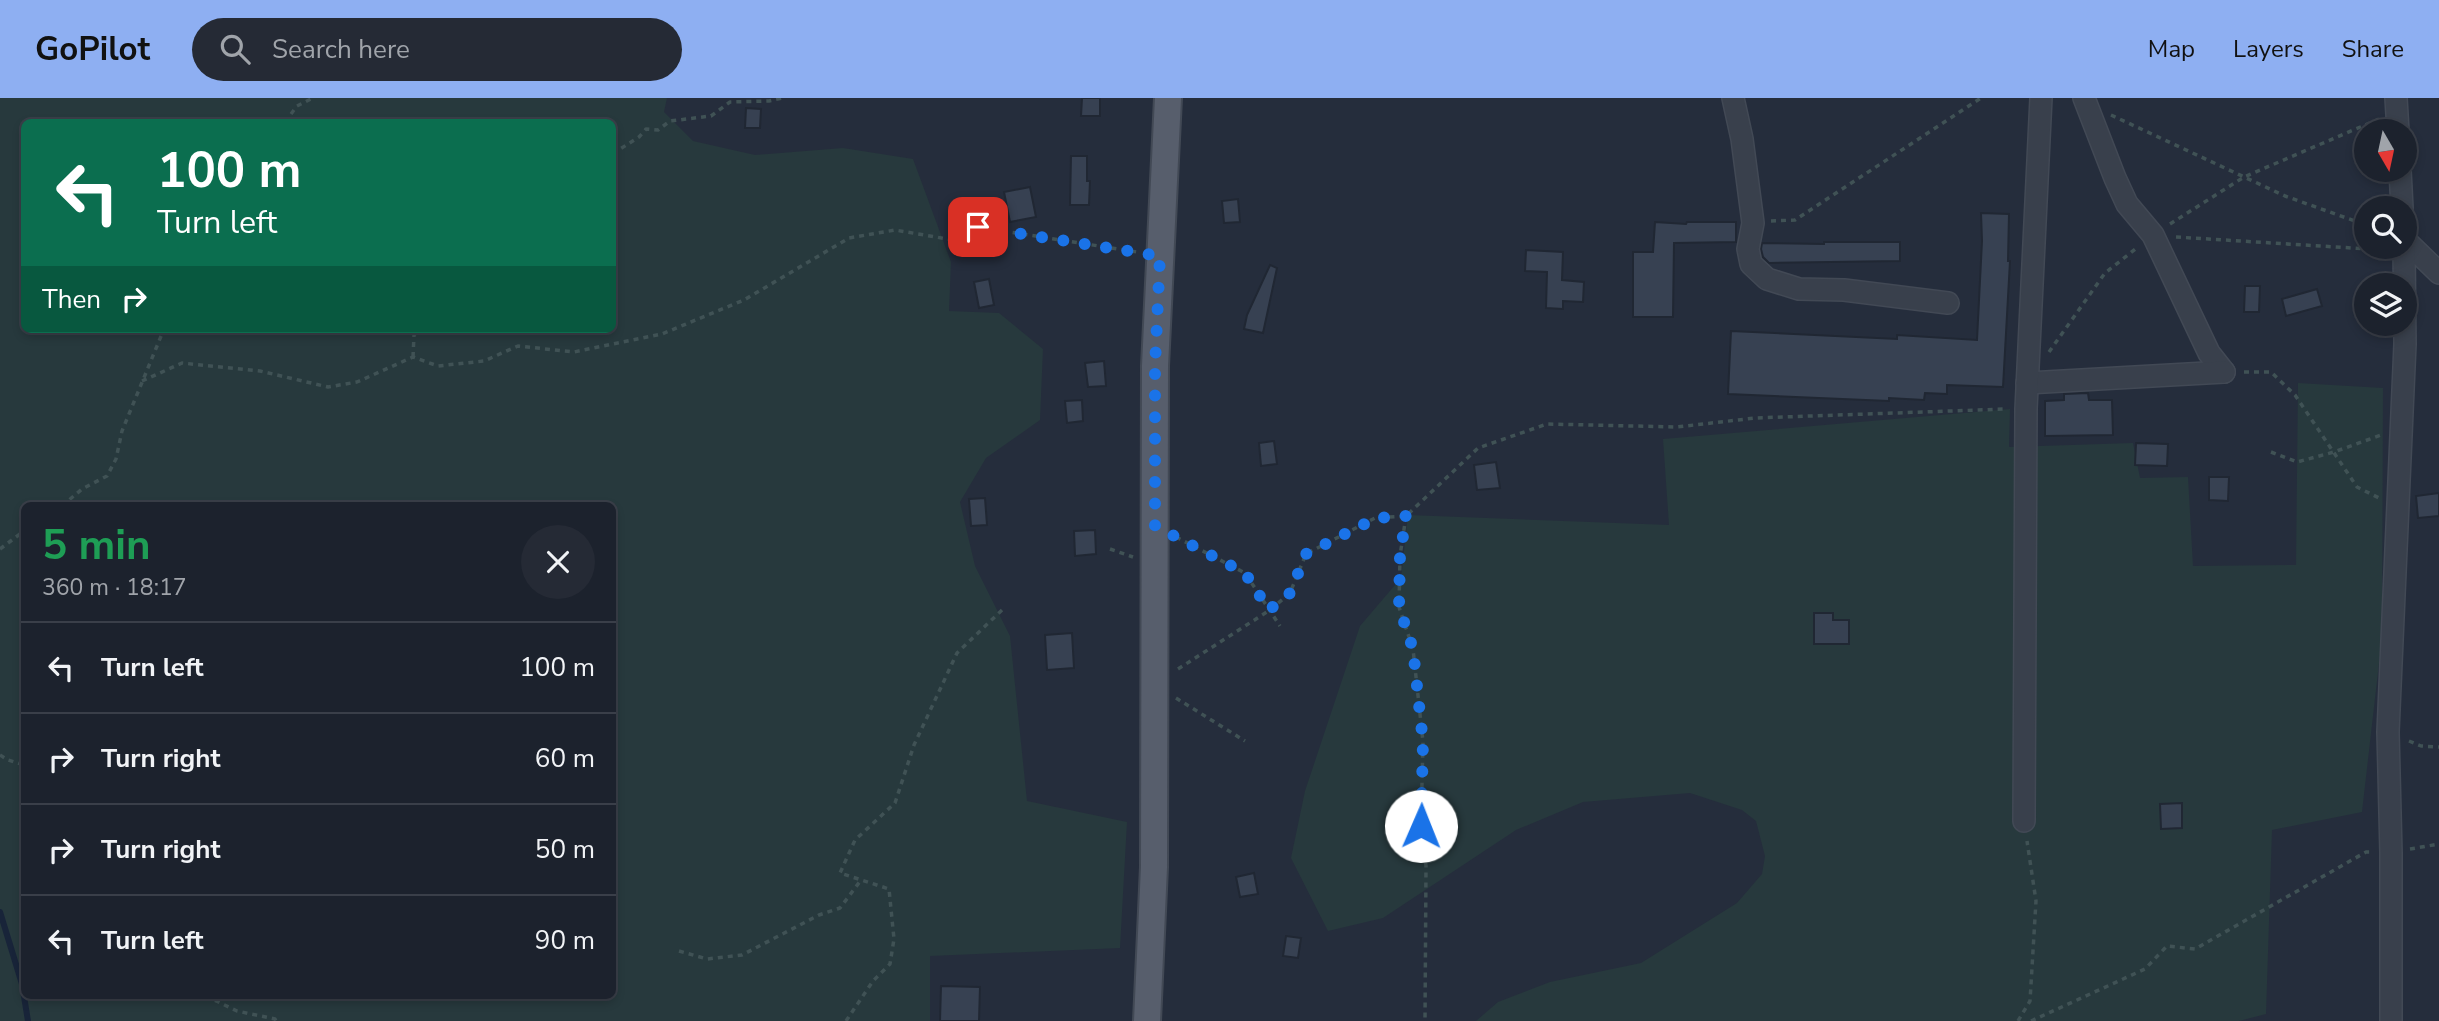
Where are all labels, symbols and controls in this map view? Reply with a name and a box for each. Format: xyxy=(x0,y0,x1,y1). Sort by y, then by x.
search box xyxy=(192,18,682,81)
text: GoPilot xyxy=(35,27,150,72)
icon: search xyxy=(216,30,254,68)
text: Search here xyxy=(272,32,410,67)
text: Map xyxy=(2148,33,2195,65)
text: Layers xyxy=(2233,33,2304,65)
text: Share xyxy=(2342,33,2404,65)
north arrow xyxy=(2354,119,2417,182)
map controls xyxy=(2354,119,2417,336)
text: 100 m xyxy=(157,137,301,204)
icon: left xyxy=(42,147,133,238)
button: search xyxy=(2354,196,2417,259)
pin xyxy=(948,197,1008,257)
text: Turn left xyxy=(157,201,277,244)
icon: arrive xyxy=(959,208,997,246)
button: layers xyxy=(2354,273,2417,336)
icon: right xyxy=(115,280,153,318)
text: Then xyxy=(42,282,101,317)
text: 5 min xyxy=(42,517,151,574)
button: close xyxy=(521,525,595,599)
text: 360 m · 18:17 xyxy=(42,572,187,603)
icon: left xyxy=(42,649,80,687)
text: Turn left xyxy=(101,650,204,685)
text: 100 m xyxy=(519,650,595,685)
icon: right xyxy=(42,740,80,778)
text: Turn right xyxy=(101,741,220,776)
text: 60 m xyxy=(535,741,595,776)
position arrow xyxy=(1384,789,1458,863)
icon: right xyxy=(42,831,80,869)
text: Turn right xyxy=(101,832,220,867)
text: 50 m xyxy=(535,832,595,867)
icon: left xyxy=(42,922,80,960)
text: Turn left xyxy=(101,923,204,958)
text: 90 m xyxy=(535,923,595,958)

